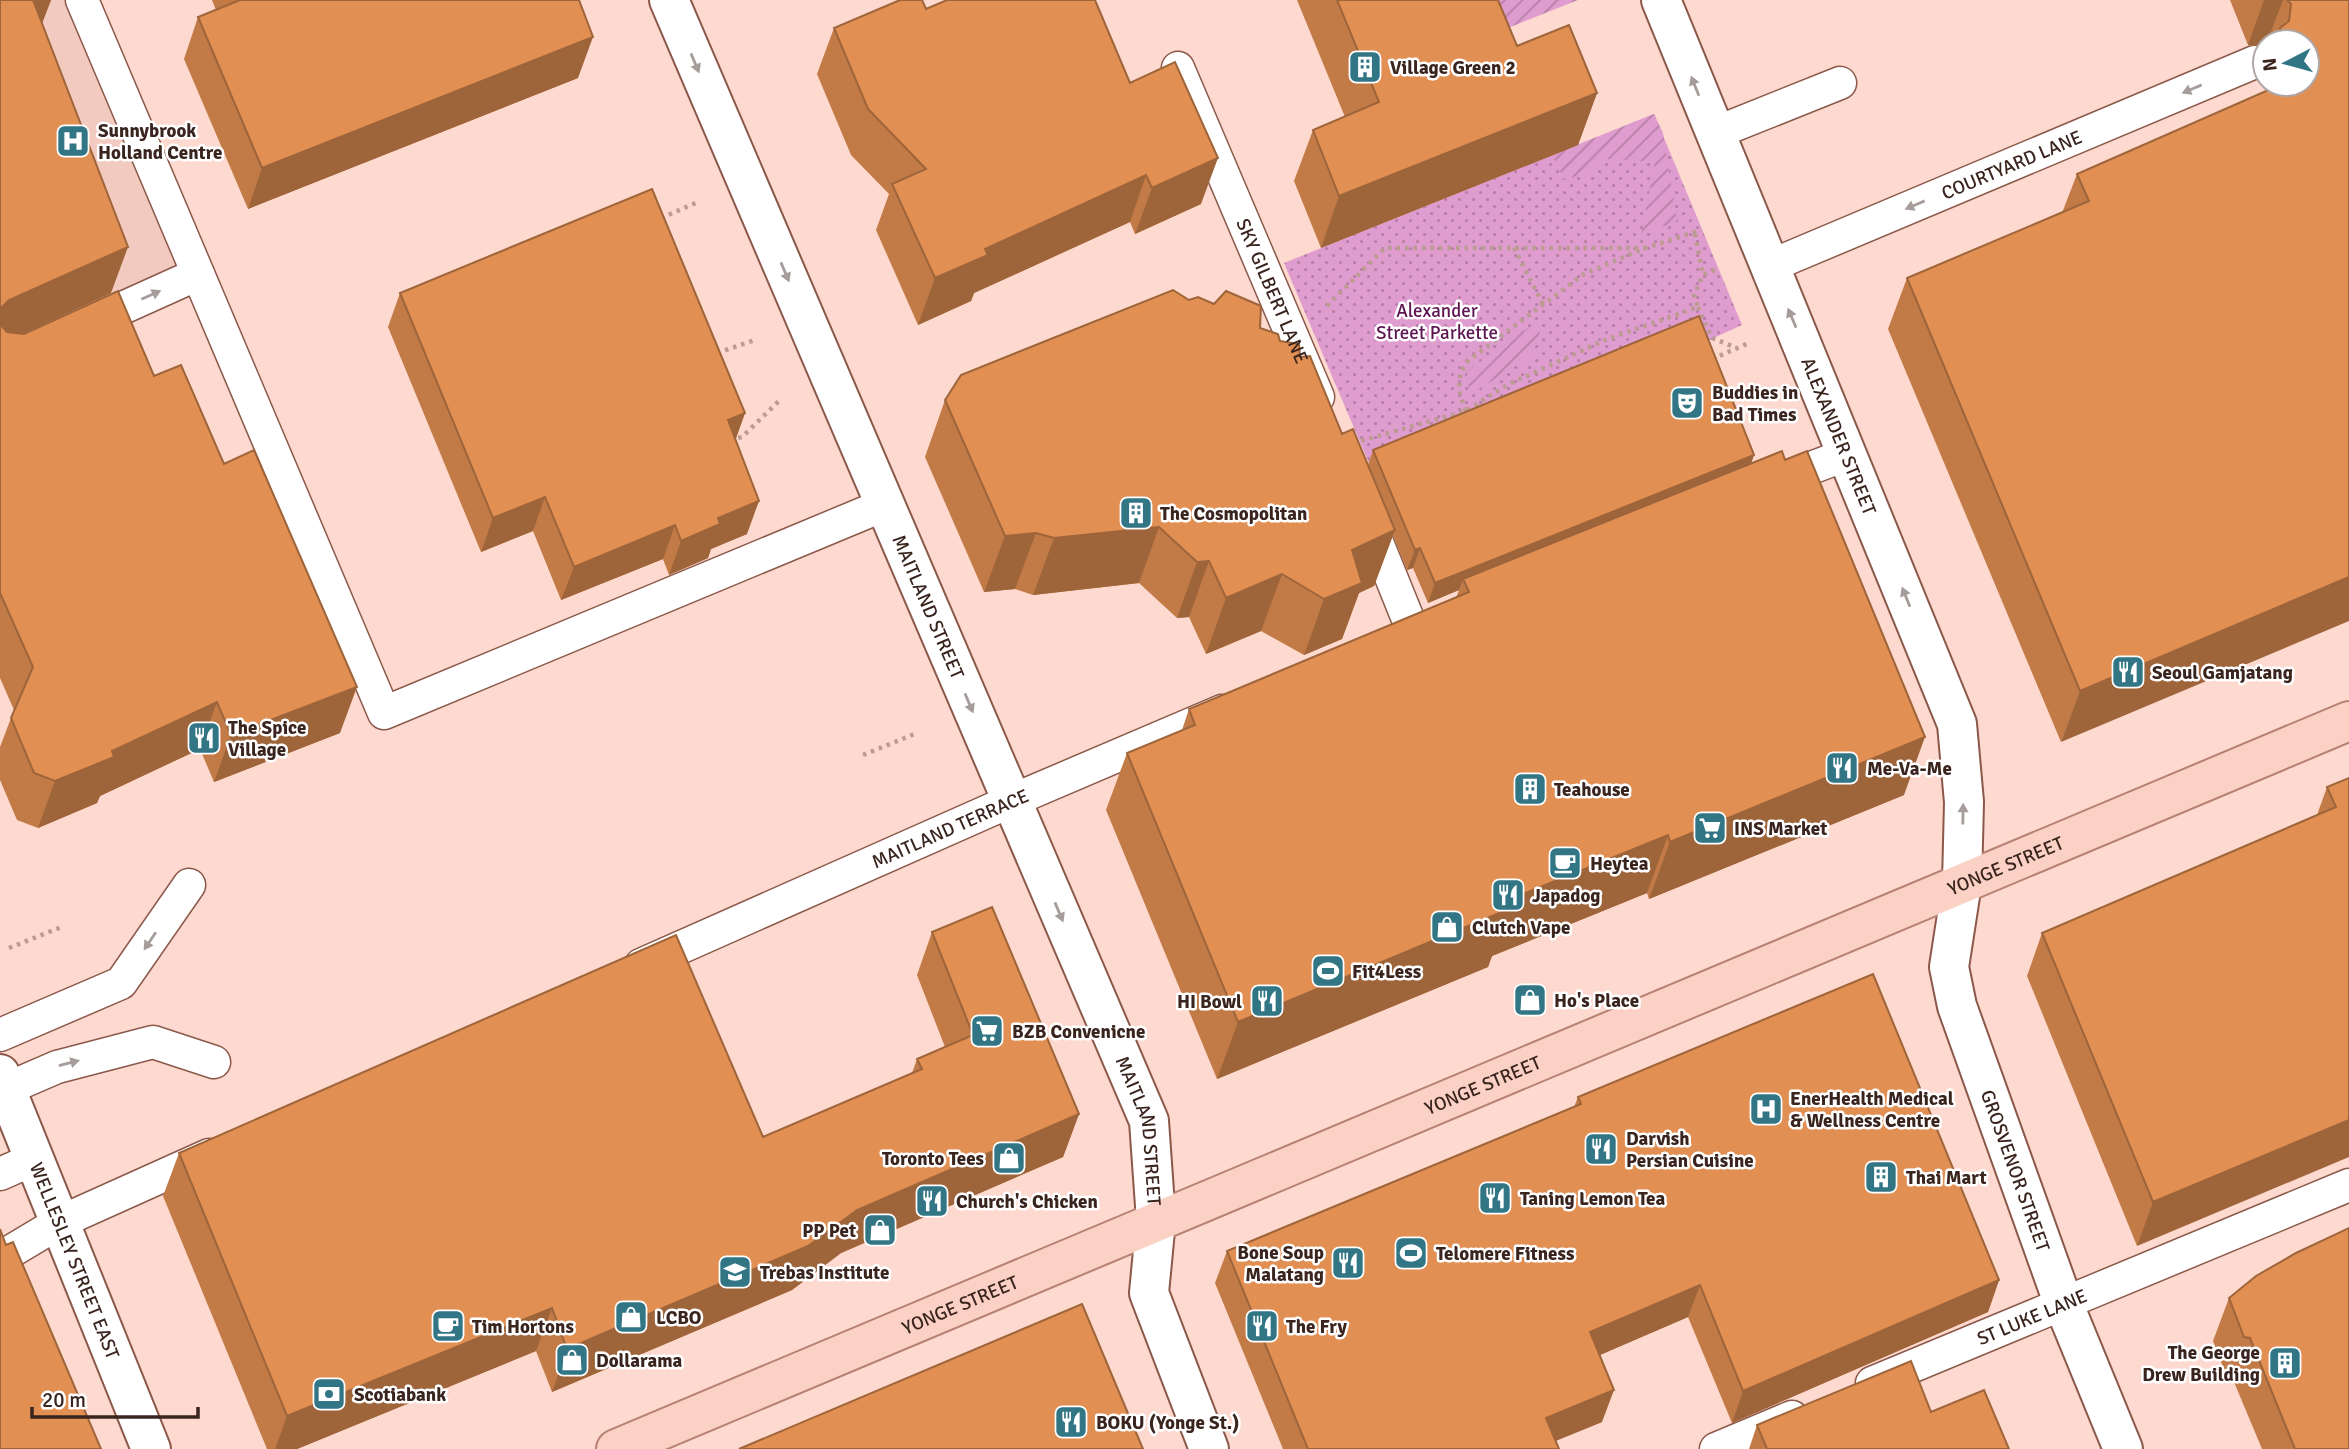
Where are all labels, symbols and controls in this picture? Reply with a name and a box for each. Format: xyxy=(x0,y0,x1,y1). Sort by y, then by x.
north arrow xyxy=(2251,28,2321,98)
building icon: Village Green 2 xyxy=(1346,48,1384,86)
one-way arrow xyxy=(690,52,701,73)
place label: Village Green 2 xyxy=(1390,56,1516,80)
text: N xyxy=(2257,57,2283,72)
one-way arrow xyxy=(1690,75,1701,96)
one-way arrow xyxy=(2181,83,2202,94)
place label: Sunnybrook Holland Centre xyxy=(98,119,222,165)
hospital icon: Sunnybrook Holland Centre xyxy=(54,122,92,160)
street label: COURTYARD LANE xyxy=(1938,125,2086,206)
one-way arrow xyxy=(1904,200,1925,211)
street label: SKY GILBERT LANE xyxy=(1230,215,1313,367)
one-way arrow xyxy=(779,262,791,282)
one-way arrow xyxy=(141,289,161,301)
park label: Alexander Street Parkette xyxy=(1376,299,1498,345)
one-way arrow xyxy=(1786,308,1797,329)
street label: ALEXANDER STREET xyxy=(1795,354,1882,519)
place label: Buddies in Bad Times xyxy=(1712,381,1798,427)
theatre icon: Buddies in Bad Times xyxy=(1668,384,1706,422)
building icon: The Cosmopolitan xyxy=(1117,494,1155,532)
place label: The Cosmopolitan xyxy=(1160,502,1307,526)
street label: MAITLAND STREET xyxy=(886,531,970,683)
one-way arrow xyxy=(1901,586,1912,607)
restaurant icon: Seoul Gamjatang xyxy=(2109,653,2147,691)
place label: Seoul Gamjatang xyxy=(2152,661,2293,685)
one-way arrow xyxy=(963,693,975,713)
place label: The Spice Village xyxy=(228,716,306,762)
restaurant icon: The Spice Village xyxy=(185,719,223,757)
restaurant icon: Me-Va-Me xyxy=(1823,749,1861,787)
place label: Me-Va-Me xyxy=(1867,757,1952,781)
building icon: Teahouse xyxy=(1511,770,1549,808)
place label: Teahouse xyxy=(1554,778,1630,802)
street label: MAITLAND TERRACE xyxy=(868,784,1033,874)
one-way arrow xyxy=(1958,803,1969,825)
supermarket icon: INS Market xyxy=(1691,809,1729,847)
place label: INS Market xyxy=(1734,817,1827,841)
street label: YONGE STREET xyxy=(1944,831,2068,901)
cafe icon: Heytea xyxy=(1546,844,1584,882)
place label: Heytea xyxy=(1590,852,1649,876)
restaurant icon: Japadog xyxy=(1489,876,1527,914)
place label: Japadog xyxy=(1532,884,1601,908)
one-way arrow xyxy=(1053,902,1065,922)
shop icon: Clutch Vape xyxy=(1428,908,1466,946)
place label: Clutch Vape xyxy=(1472,916,1570,940)
one-way arrow xyxy=(143,932,157,950)
sports icon: Fit4Less xyxy=(1309,952,1347,990)
place label: Fit4Less xyxy=(1352,960,1421,984)
shop icon: Ho's Place xyxy=(1511,981,1549,1019)
restaurant icon: HI Bowl xyxy=(1248,982,1286,1020)
place label: Ho's Place xyxy=(1554,989,1639,1013)
place label: HI Bowl xyxy=(1177,990,1242,1014)
supermarket icon: BZB Convenicne xyxy=(968,1012,1006,1050)
place label: BZB Convenicne xyxy=(1012,1020,1145,1044)
street label: YONGE STREET xyxy=(1421,1051,1545,1121)
street label: MAITLAND STREET xyxy=(1110,1053,1166,1207)
one-way arrow xyxy=(58,1057,80,1068)
place label: EnerHealth Medical & Wellness Centre xyxy=(1790,1087,1954,1133)
street label: GROSVENOR STREET xyxy=(1975,1087,2055,1256)
hospital icon: EnerHealth Medical & Wellness Centre xyxy=(1747,1090,1785,1128)
place label: Darvish Persian Cuisine xyxy=(1626,1127,1754,1173)
restaurant icon: Darvish Persian Cuisine xyxy=(1582,1130,1620,1168)
shop icon: Toronto Tees xyxy=(990,1139,1028,1177)
place label: Toronto Tees xyxy=(882,1147,984,1171)
building icon: Thai Mart xyxy=(1862,1158,1900,1196)
street label: WELLESLEY STREET EAST xyxy=(24,1159,125,1363)
place label: Thai Mart xyxy=(1906,1166,1987,1190)
restaurant icon: Taning Lemon Tea xyxy=(1476,1179,1514,1217)
restaurant icon: Church's Chicken xyxy=(913,1182,951,1220)
place label: Taning Lemon Tea xyxy=(1520,1187,1665,1211)
place label: Church's Chicken xyxy=(956,1190,1098,1214)
shop icon: PP Pet xyxy=(861,1211,899,1249)
place label: PP Pet xyxy=(802,1219,856,1243)
sports icon: Telomere Fitness xyxy=(1392,1234,1430,1272)
place label: Bone Soup Malatang xyxy=(1237,1241,1324,1287)
place label: Telomere Fitness xyxy=(1436,1242,1574,1266)
restaurant icon: Bone Soup Malatang xyxy=(1329,1244,1367,1282)
school or university icon: Trebas Institute xyxy=(716,1253,754,1291)
place label: Trebas Institute xyxy=(760,1261,889,1285)
street label: YONGE STREET xyxy=(899,1270,1022,1340)
street label: ST LUKE LANE xyxy=(1974,1284,2091,1351)
shop icon: LCBO xyxy=(612,1298,650,1336)
place label: LCBO xyxy=(656,1306,701,1330)
cafe icon: Tim Hortons xyxy=(429,1307,467,1345)
restaurant icon: The Fry xyxy=(1243,1307,1281,1345)
place label: Tim Hortons xyxy=(472,1315,574,1339)
place label: The Fry xyxy=(1286,1315,1348,1339)
shop icon: Dollarama xyxy=(553,1341,591,1379)
place label: The George Drew Building xyxy=(2142,1341,2260,1387)
building icon: The George Drew Building xyxy=(2266,1344,2304,1382)
place label: Dollarama xyxy=(596,1349,683,1373)
bank icon: Scotiabank xyxy=(310,1375,348,1413)
scale bar xyxy=(32,1376,198,1420)
place label: Scotiabank xyxy=(354,1383,446,1407)
text: 20 m xyxy=(42,1387,86,1413)
restaurant icon: BOKU (Yonge St.) xyxy=(1052,1403,1090,1441)
place label: BOKU (Yonge St.) xyxy=(1096,1411,1239,1435)

